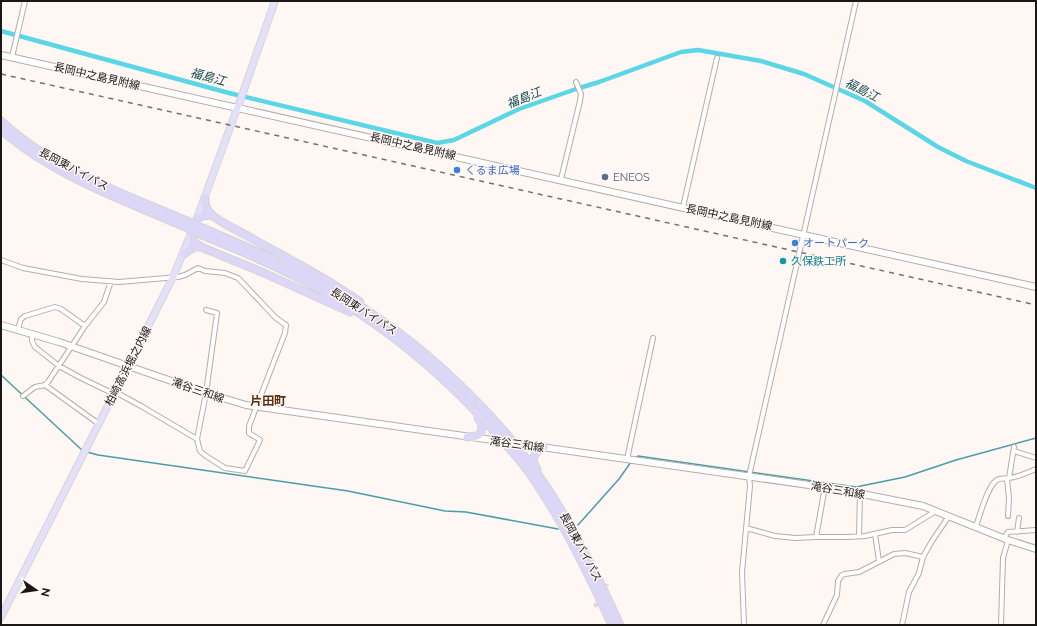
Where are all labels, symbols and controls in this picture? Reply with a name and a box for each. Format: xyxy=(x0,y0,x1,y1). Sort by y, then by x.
street label: 長岡中之島見附線 xyxy=(53,60,141,93)
water label: 福島江 xyxy=(189,66,229,89)
water label: 福島江 xyxy=(843,76,883,105)
water label: 福島江 xyxy=(505,84,545,111)
street label: 長岡中之島見附線 xyxy=(369,130,457,163)
street label: 長岡東バイパス xyxy=(37,146,111,193)
place label: くるま広場 xyxy=(465,164,520,177)
marker: くるま広場 xyxy=(452,165,462,175)
place label: ENEOS xyxy=(613,171,650,184)
marker: ENEOS xyxy=(600,172,610,182)
street label: 長岡中之島見附線 xyxy=(685,202,773,233)
place label: オートパーク xyxy=(803,237,869,250)
marker: オートパーク xyxy=(790,238,800,248)
place label: 久保鉄工所 xyxy=(791,255,847,268)
marker: 久保鉄工所 xyxy=(778,256,788,266)
street label: 長岡東バイパス xyxy=(328,285,399,338)
street label: 柏崎高浜堀之内線 xyxy=(103,324,154,408)
street label: 滝谷三和線 xyxy=(170,375,226,406)
district label: 片田町 xyxy=(250,394,286,408)
street label: 滝谷三和線 xyxy=(489,434,545,455)
street label: 滝谷三和線 xyxy=(810,479,866,502)
street label: 長岡東バイパス xyxy=(557,510,604,584)
north arrow xyxy=(16,570,56,610)
text: N xyxy=(38,587,53,598)

